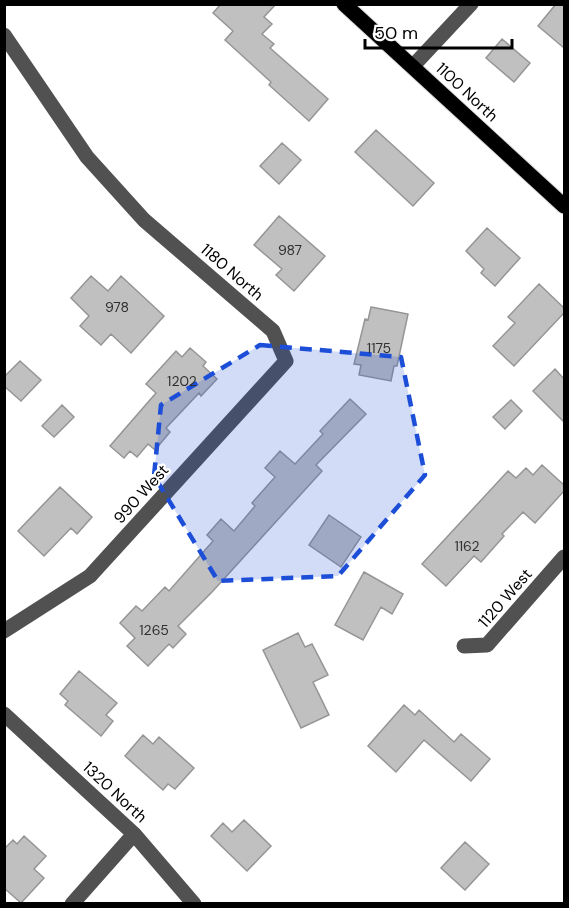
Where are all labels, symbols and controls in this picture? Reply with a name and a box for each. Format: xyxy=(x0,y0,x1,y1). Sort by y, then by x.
scale bar xyxy=(365,12,512,50)
text: 50 m xyxy=(374,21,418,45)
street label: 1100 North xyxy=(431,58,503,126)
street label: 1180 North xyxy=(196,239,268,305)
house number: 987 xyxy=(278,241,302,259)
house number: 978 xyxy=(105,298,129,316)
house number: 1175 xyxy=(367,339,391,357)
house number: 1202 xyxy=(167,372,197,390)
street label: 990 West xyxy=(109,460,173,528)
house number: 1162 xyxy=(454,537,480,555)
street label: 1120 West xyxy=(473,564,537,632)
house number: 1265 xyxy=(139,621,169,639)
street label: 1320 North xyxy=(78,757,152,827)

